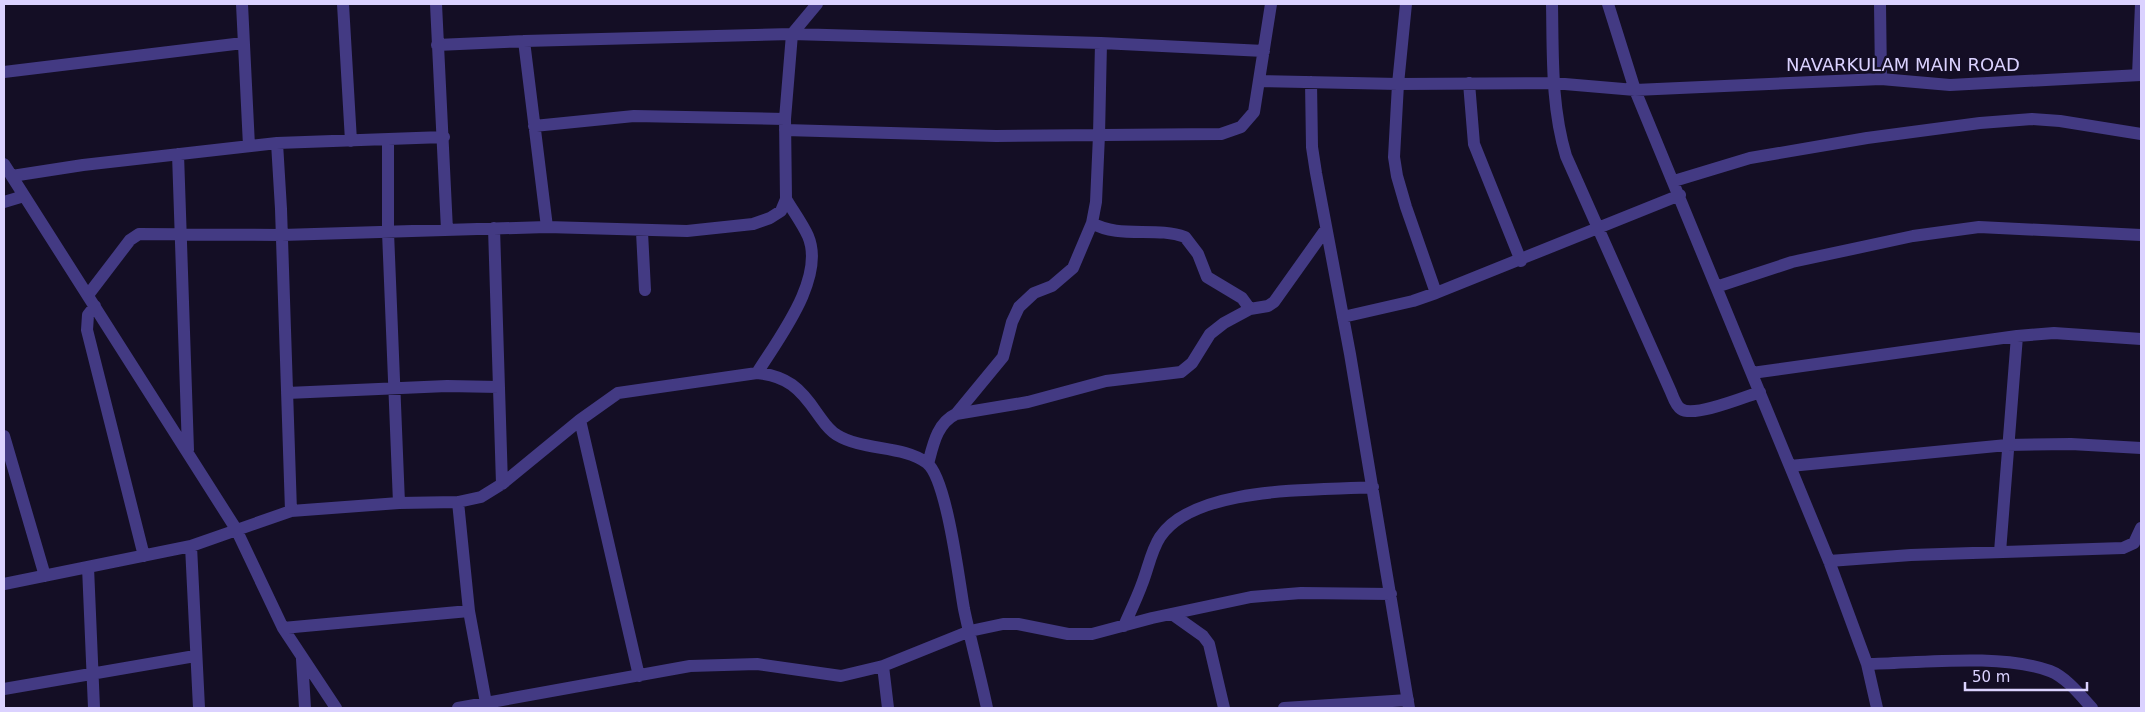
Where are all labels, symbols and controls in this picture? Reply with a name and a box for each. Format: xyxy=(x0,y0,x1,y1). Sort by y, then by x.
street label: NAVARKULAM MAIN ROAD xyxy=(1786,54,2020,75)
scale bar xyxy=(1965,660,2088,692)
text: 50 m xyxy=(1972,668,2010,686)

